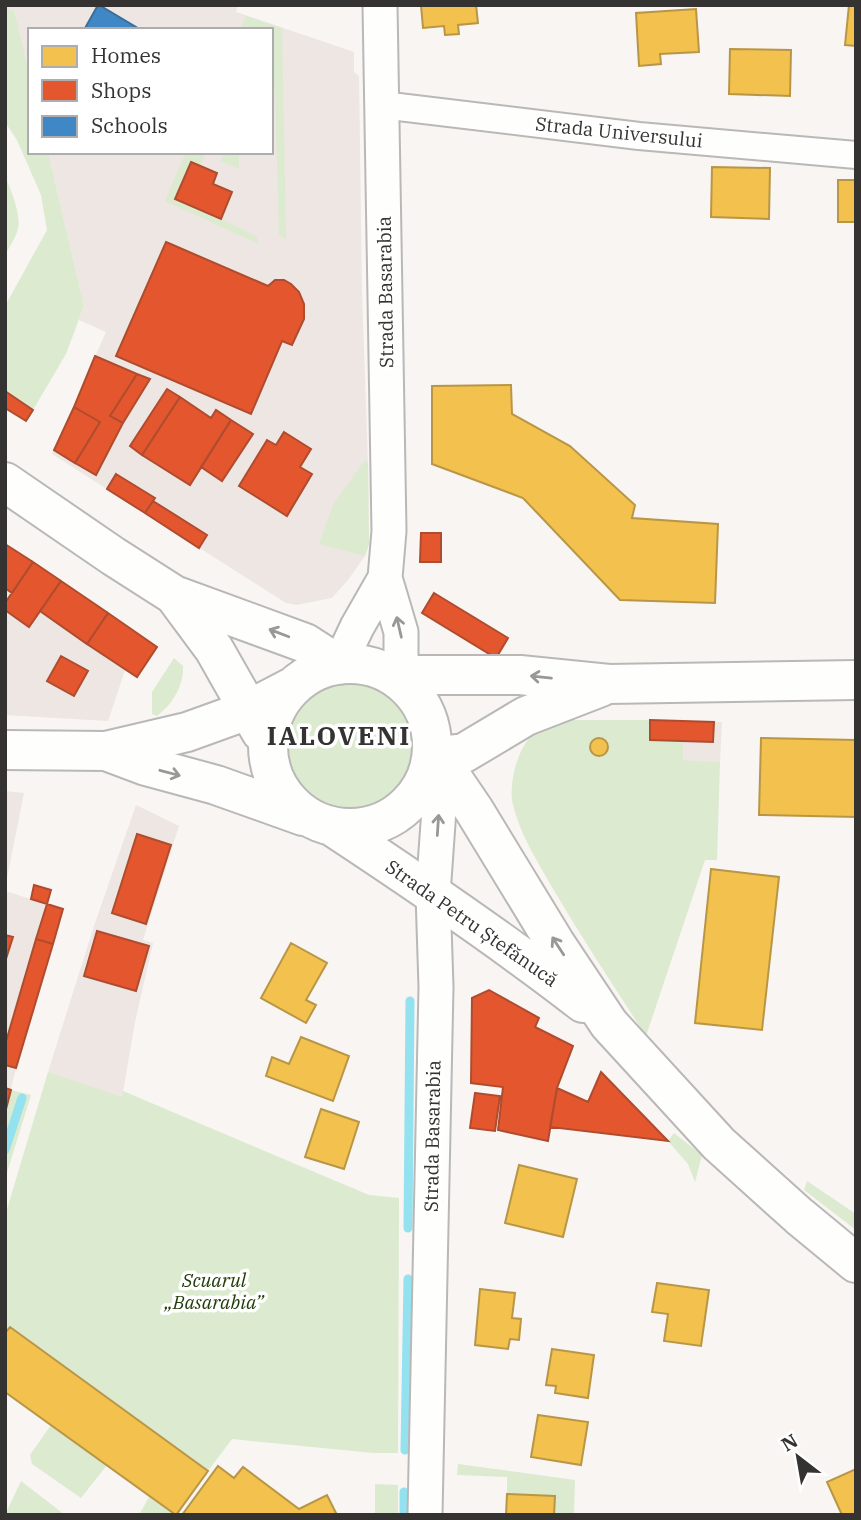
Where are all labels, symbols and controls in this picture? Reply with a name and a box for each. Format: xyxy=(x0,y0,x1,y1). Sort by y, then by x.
legend xyxy=(28,28,273,154)
text: Homes xyxy=(91,41,161,69)
text: Shops xyxy=(91,76,151,104)
text: Schools xyxy=(91,111,168,139)
street label: Strada Universului xyxy=(534,111,704,153)
street label: Strada Basarabia xyxy=(372,216,398,368)
one-way arrow xyxy=(391,616,405,639)
one-way arrow xyxy=(269,626,291,638)
one-way arrow xyxy=(531,670,553,683)
district label: IALOVENI xyxy=(267,718,411,752)
one-way arrow xyxy=(158,767,181,780)
one-way arrow xyxy=(431,814,444,837)
street label: Strada Petru Ștefănucă xyxy=(381,854,563,992)
one-way arrow xyxy=(550,937,564,957)
street label: Strada Basarabia xyxy=(419,1060,445,1212)
park label: Scuarul „Basarabia” xyxy=(163,1268,265,1314)
north arrow xyxy=(763,1422,833,1492)
text: N xyxy=(777,1428,802,1457)

